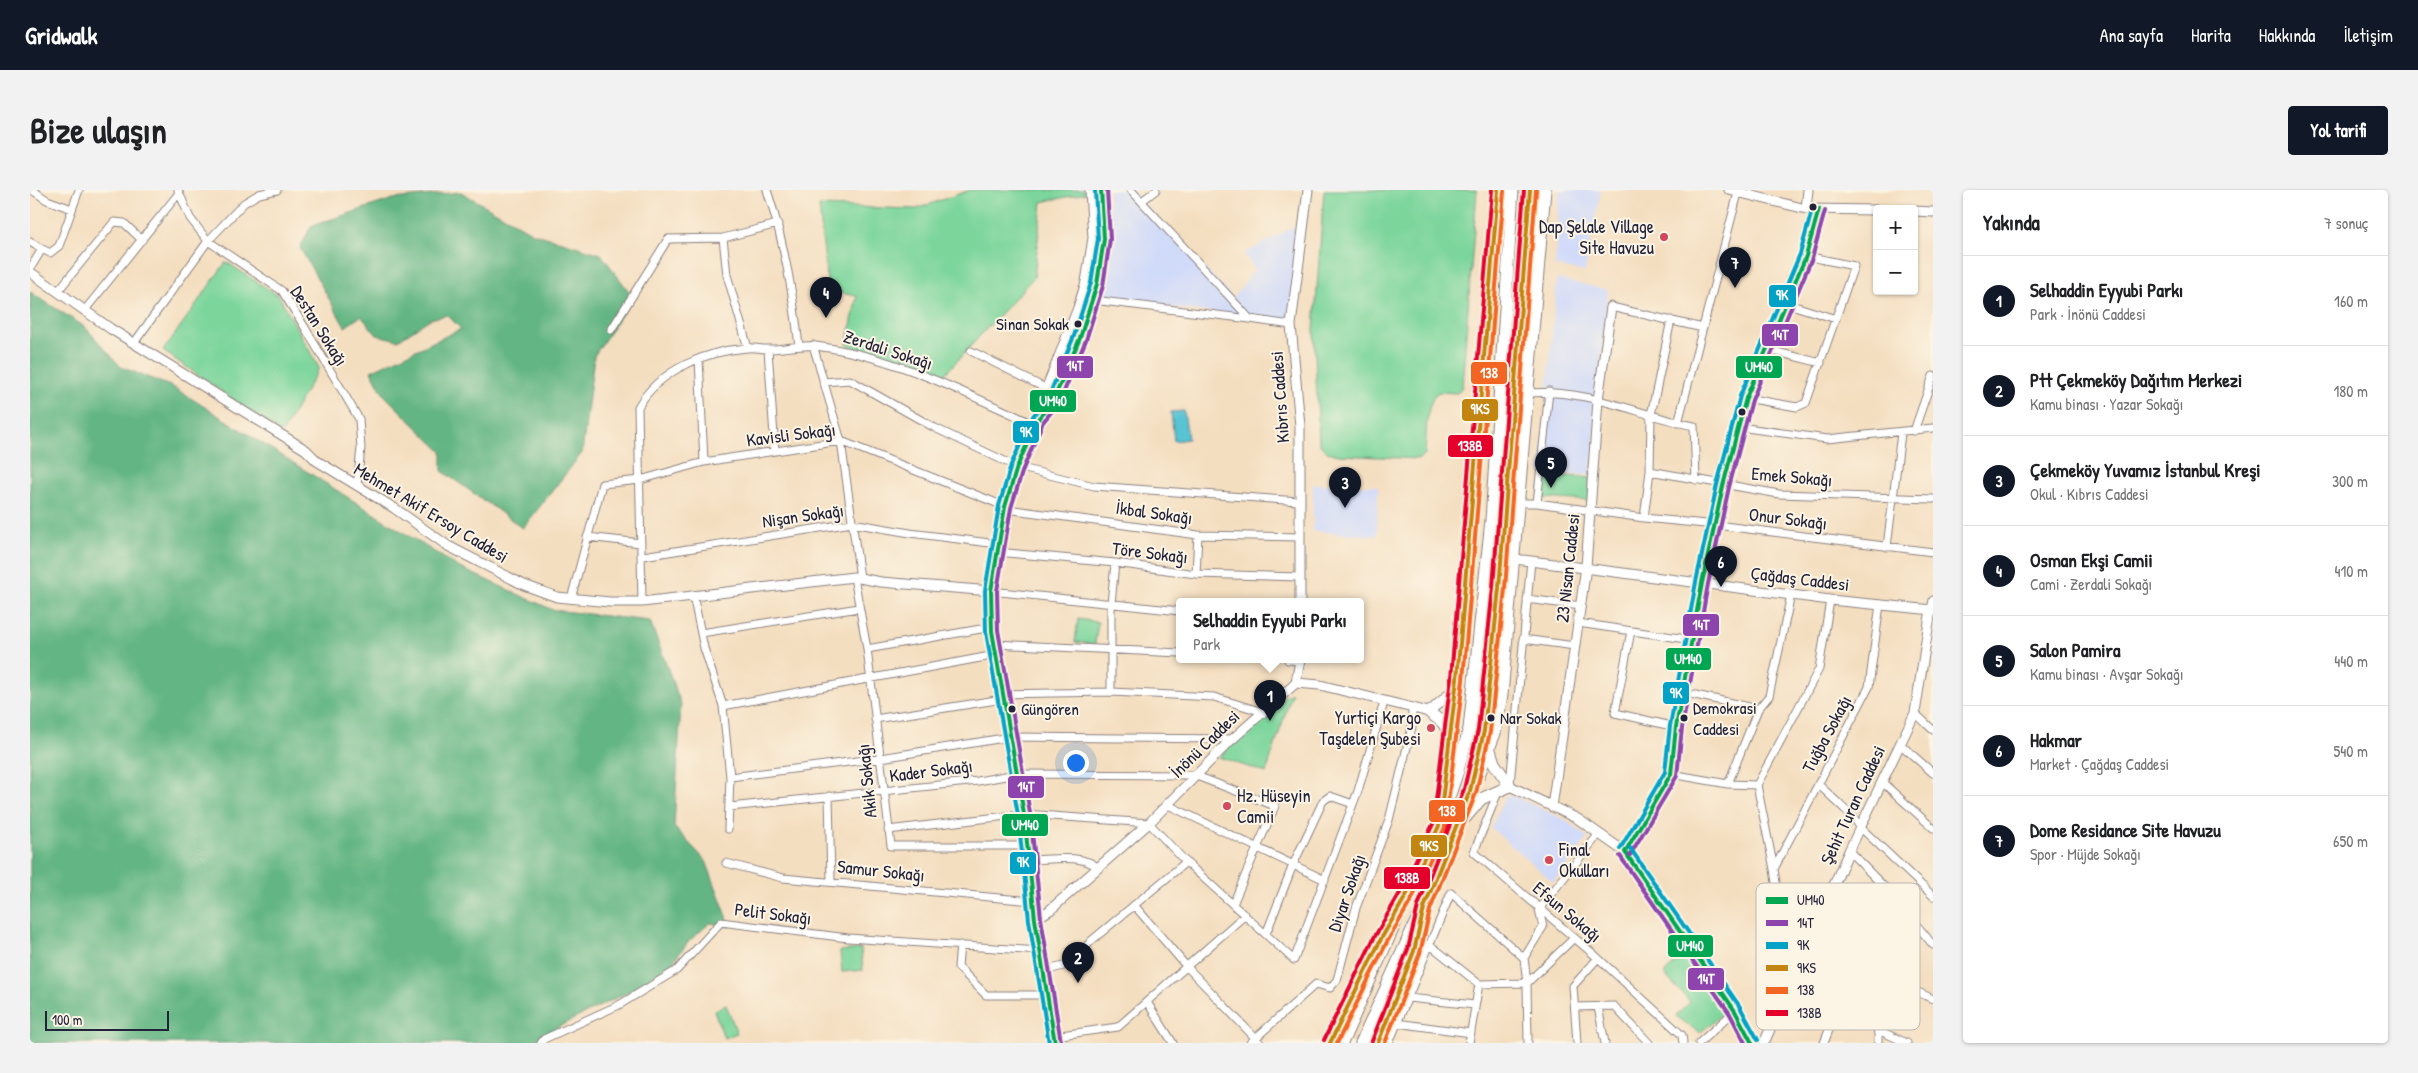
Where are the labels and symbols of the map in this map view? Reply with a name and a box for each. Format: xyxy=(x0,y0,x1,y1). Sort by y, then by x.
unlabelled marker xyxy=(1808,202,1818,212)
place label: Dap Şelale Village Site Havuzu xyxy=(1539,214,1654,260)
marker: Dap Şelale Village Site Havuzu xyxy=(1658,231,1670,243)
pin: 7 xyxy=(1719,247,1751,288)
pin: 4 xyxy=(810,277,842,318)
street label: Destan Sokağı xyxy=(285,281,354,371)
line badge: 9K xyxy=(1768,284,1797,308)
text: 9K xyxy=(1776,285,1789,304)
place label: Sinan Sokak xyxy=(996,312,1069,335)
marker: Sinan Sokak xyxy=(1073,319,1083,329)
street label: Zerdali Sokağı xyxy=(840,323,936,376)
line badge: 14T xyxy=(1761,323,1799,347)
text: 14T xyxy=(1772,325,1789,344)
street label: Kıbrıs Caddesi xyxy=(1264,350,1295,444)
line badge: 14T xyxy=(1056,355,1094,379)
line badge: UM40 xyxy=(1735,355,1783,379)
text: 14T xyxy=(1067,356,1084,375)
text: UM40 xyxy=(1745,357,1773,376)
line badge: 138 xyxy=(1470,361,1508,385)
text: 138 xyxy=(1480,363,1498,382)
line badge: UM40 xyxy=(1029,389,1077,413)
text: UM40 xyxy=(1039,391,1067,410)
line badge: 9KS xyxy=(1461,398,1499,422)
text: 9KS xyxy=(1471,399,1490,418)
unlabelled marker xyxy=(1737,407,1747,417)
street label: Kavisli Sokağı xyxy=(745,417,837,452)
line badge: 9K xyxy=(1012,420,1040,444)
text: 9K xyxy=(1020,422,1033,441)
line badge: 138B xyxy=(1447,434,1494,458)
text: 138B xyxy=(1458,436,1482,455)
pin: 5 xyxy=(1535,447,1567,488)
street label: Mehmet Akif Ersoy Caddesi xyxy=(349,457,513,569)
street label: Emek Sokağı xyxy=(1751,461,1834,492)
pin: 3 xyxy=(1329,467,1361,508)
street label: İkbal Sokağı xyxy=(1114,495,1194,530)
street label: Nişan Sokağı xyxy=(761,497,845,534)
street label: Onur Sokağı xyxy=(1748,501,1829,536)
street label: 23 Nisan Caddesi xyxy=(1549,512,1586,624)
street label: Töre Sokağı xyxy=(1111,535,1189,570)
pin: 6 xyxy=(1705,546,1737,587)
street label: Çağdaş Caddesi xyxy=(1749,560,1851,597)
line badge: 14T xyxy=(1682,613,1720,637)
text: 14T xyxy=(1693,615,1710,634)
line badge: UM40 xyxy=(1665,647,1712,671)
text: UM40 xyxy=(1674,649,1702,668)
pin: 1 xyxy=(1254,680,1286,721)
line badge: 9K xyxy=(1662,681,1690,705)
text: 9K xyxy=(1670,683,1683,702)
street label: Tuğba Sokağı xyxy=(1796,691,1857,777)
place label: Demokrasi Caddesi xyxy=(1693,696,1757,740)
place label: Güngören xyxy=(1021,697,1079,720)
marker: Güngören xyxy=(1007,704,1017,714)
street label: İnönü Caddesi xyxy=(1164,704,1245,783)
place label: Yurtiçi Kargo Taşdelen Şubesi xyxy=(1319,705,1421,751)
place label: Nar Sokak xyxy=(1500,706,1562,729)
marker: Nar Sokak xyxy=(1486,713,1496,723)
marker: Demokrasi Caddesi xyxy=(1679,713,1689,723)
marker: Yurtiçi Kargo Taşdelen Şubesi xyxy=(1425,722,1437,734)
street label: Şehit Turan Caddesi xyxy=(1814,741,1891,868)
street label: Akik Sokağı xyxy=(850,743,883,819)
your location xyxy=(1063,750,1089,776)
street label: Kader Sokağı xyxy=(888,753,974,788)
line badge: 14T xyxy=(1007,775,1045,799)
text: 14T xyxy=(1018,777,1035,796)
place label: Hz. Hüseyin Camii xyxy=(1237,783,1311,829)
line badge: 138 xyxy=(1428,799,1466,823)
marker: Hz. Hüseyin Camii xyxy=(1221,800,1233,812)
text: 138 xyxy=(1438,801,1456,820)
line badge: UM40 xyxy=(1001,813,1049,837)
text: UM40 xyxy=(1011,815,1039,834)
line badge: 9KS xyxy=(1410,834,1448,858)
text: 9KS xyxy=(1420,836,1439,855)
place label: Final Okulları xyxy=(1558,837,1609,883)
line badge: 9K xyxy=(1009,851,1037,875)
street label: Diyar Sokağı xyxy=(1322,851,1371,935)
text: 9K xyxy=(1017,852,1030,871)
street label: Samur Sokağı xyxy=(836,853,926,888)
marker: Final Okulları xyxy=(1543,854,1555,866)
line badge: 138B xyxy=(1383,866,1431,890)
text: 138B xyxy=(1395,868,1419,887)
street label: Efsun Sokağı xyxy=(1528,875,1607,948)
legend xyxy=(1756,883,1920,1030)
text: UM40 xyxy=(1797,890,1825,909)
street label: Pelit Sokağı xyxy=(733,896,813,931)
text: 14T xyxy=(1797,913,1814,932)
line badge: UM40 xyxy=(1667,934,1714,958)
text: 9K xyxy=(1797,935,1810,954)
text: UM40 xyxy=(1676,936,1704,955)
pin: 2 xyxy=(1062,942,1094,983)
text: 9KS xyxy=(1797,958,1816,977)
line badge: 14T xyxy=(1687,967,1725,991)
text: 14T xyxy=(1698,969,1715,988)
text: 138 xyxy=(1797,980,1814,999)
text: 138B xyxy=(1797,1003,1822,1022)
scale bar xyxy=(45,1008,169,1031)

